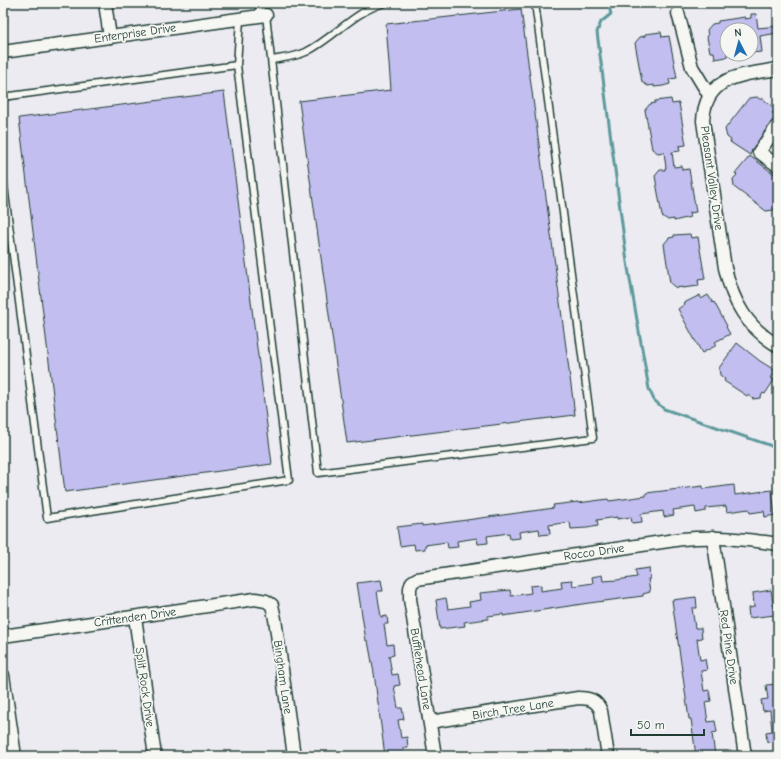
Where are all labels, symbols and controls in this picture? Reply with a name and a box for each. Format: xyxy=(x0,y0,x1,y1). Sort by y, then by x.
street label: Enterprise Drive xyxy=(93,20,177,46)
north arrow xyxy=(719,22,759,62)
text: N xyxy=(734,26,742,39)
street label: Pleasant Valley Drive xyxy=(698,125,726,231)
street label: Rocco Drive xyxy=(563,541,625,563)
street label: Crittenden Drive xyxy=(93,604,177,630)
street label: Red Pine Drive xyxy=(717,609,741,685)
street label: Bufflehead Lane xyxy=(408,627,434,711)
street label: Bingham Lane xyxy=(271,639,295,715)
street label: Split Rock Drive xyxy=(132,646,158,728)
street label: Birch Tree Lane xyxy=(471,696,555,722)
scale bar xyxy=(631,711,704,737)
text: 50 m xyxy=(637,718,665,732)

